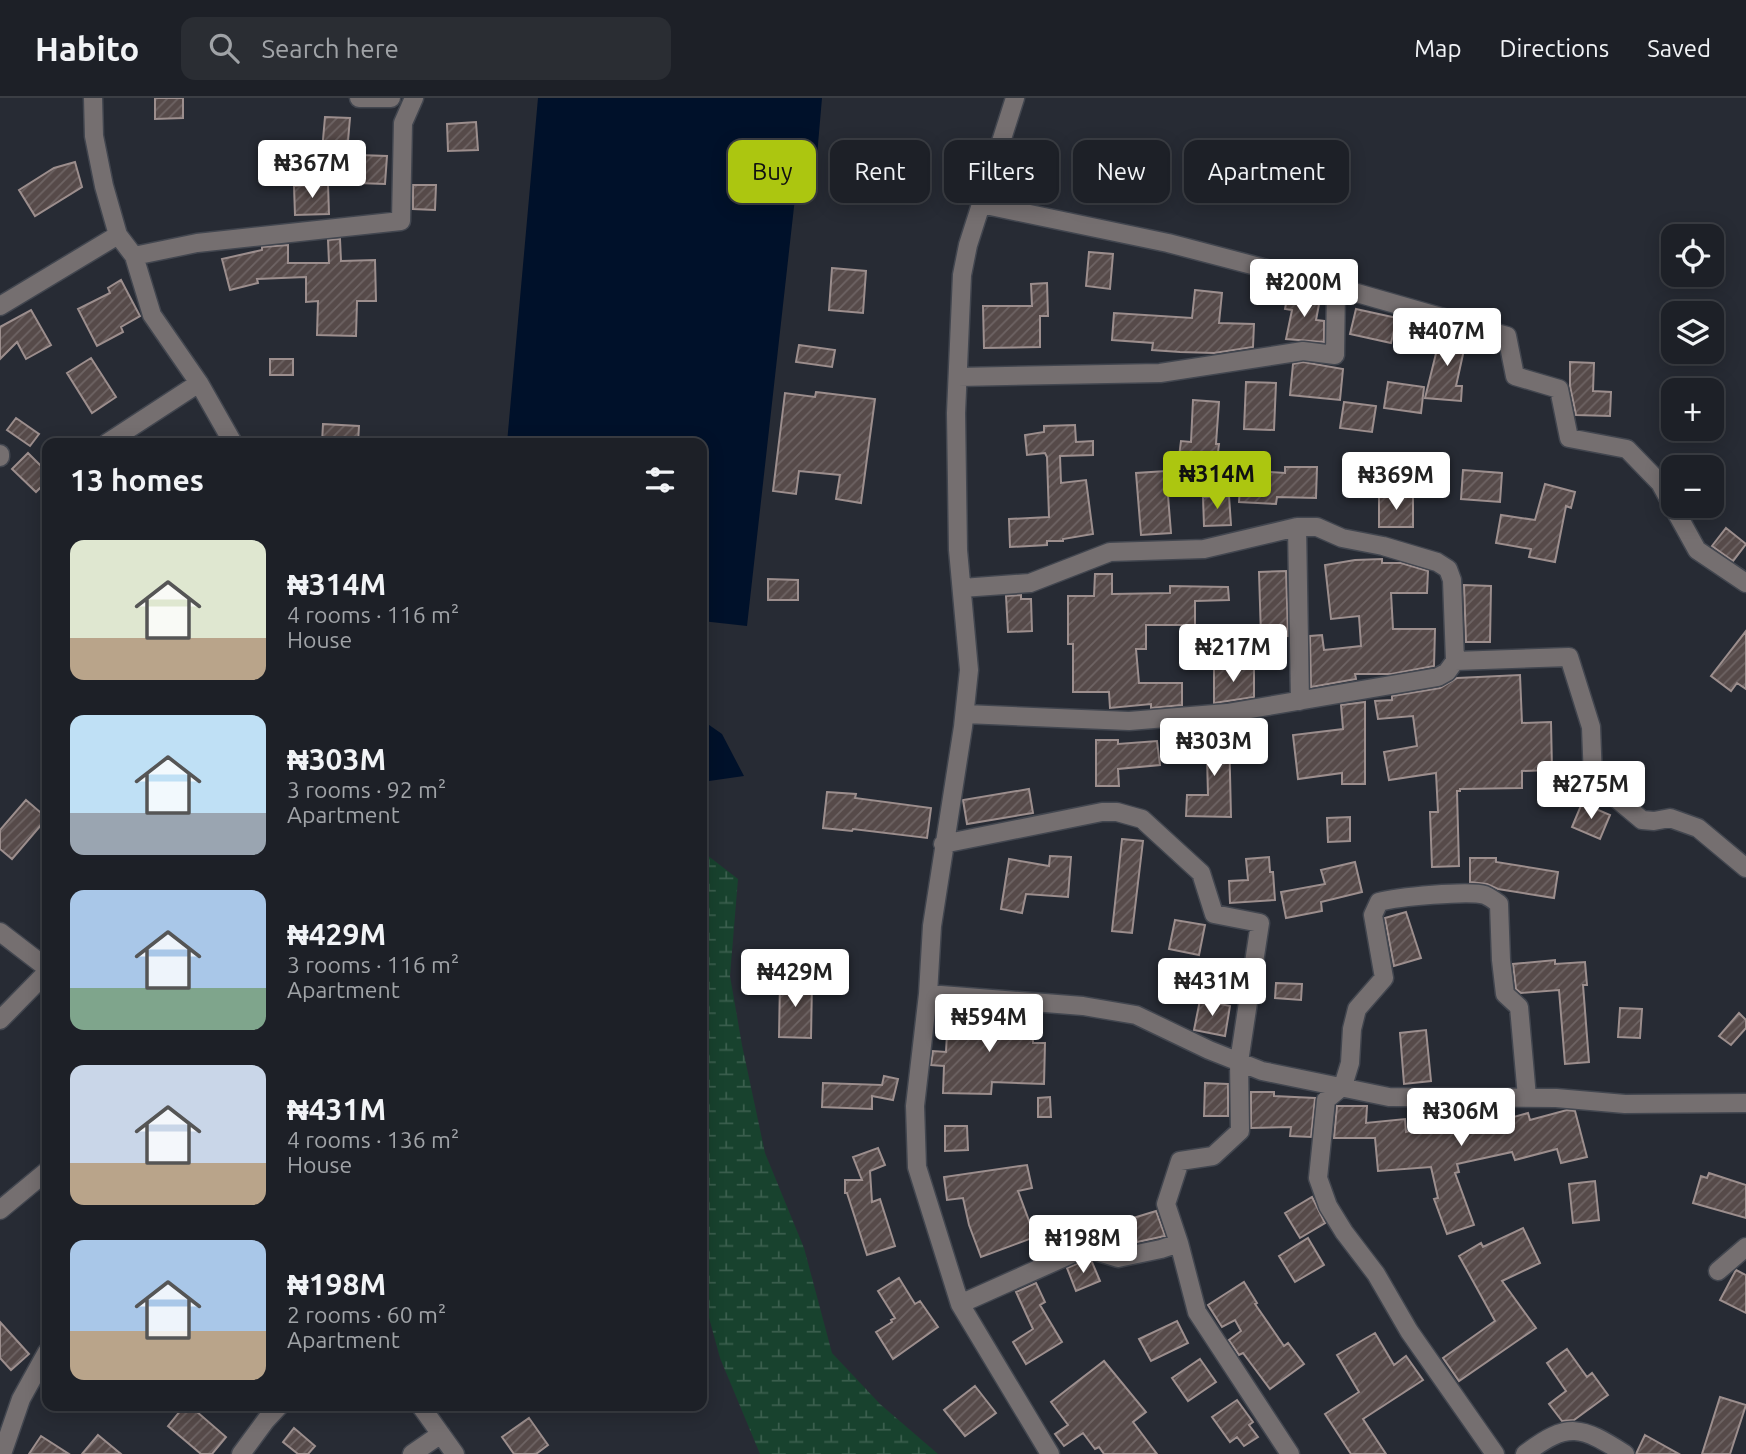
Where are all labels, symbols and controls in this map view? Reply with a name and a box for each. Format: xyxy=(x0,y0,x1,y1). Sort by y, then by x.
search box xyxy=(181,17,671,80)
icon: search xyxy=(205,29,243,67)
text: Habito xyxy=(35,30,139,67)
text: Search here xyxy=(261,34,399,63)
text: Map xyxy=(1414,35,1461,62)
text: Directions xyxy=(1499,35,1609,62)
text: Saved xyxy=(1647,35,1711,62)
pin: ₦367M xyxy=(263,140,361,200)
chip: Buy xyxy=(728,140,816,203)
chip: Rent xyxy=(830,140,930,203)
chip: Filters xyxy=(944,140,1059,203)
chip: New xyxy=(1073,140,1170,203)
chip: Apartment xyxy=(1184,140,1349,203)
text: ₦367M xyxy=(274,150,350,175)
map controls xyxy=(1661,224,1724,518)
button: locate xyxy=(1661,224,1724,287)
pin: ₦200M xyxy=(1255,260,1353,319)
text: ₦200M xyxy=(1266,269,1342,294)
button: layers xyxy=(1661,301,1724,364)
pin: ₦407M xyxy=(1398,308,1496,368)
text: ₦407M xyxy=(1409,318,1485,343)
button: + xyxy=(1661,378,1724,441)
pin: ₦314M xyxy=(1168,452,1266,511)
pin: ₦369M xyxy=(1347,452,1445,512)
button: − xyxy=(1661,455,1724,518)
icon: filters xyxy=(641,461,679,499)
text: ₦314M xyxy=(1179,461,1255,486)
text: ₦369M xyxy=(1358,462,1434,487)
text: 13 homes xyxy=(70,463,204,497)
text: ₦314M xyxy=(287,567,386,601)
icon: home xyxy=(126,568,210,652)
text: 4 rooms · 116 m² xyxy=(287,602,459,627)
pin: ₦217M xyxy=(1184,624,1282,684)
text: House xyxy=(287,627,352,652)
text: ₦217M xyxy=(1195,634,1271,659)
pin: ₦303M xyxy=(1165,718,1263,778)
text: ₦303M xyxy=(1176,728,1252,753)
text: ₦303M xyxy=(287,742,386,776)
icon: home xyxy=(126,743,210,827)
pin: ₦275M xyxy=(1542,762,1640,821)
text: ₦275M xyxy=(1553,771,1629,796)
text: 3 rooms · 92 m² xyxy=(287,777,446,802)
text: Apartment xyxy=(287,802,400,827)
text: ₦429M xyxy=(287,917,386,951)
icon: home xyxy=(126,918,210,1002)
pin: ₦429M xyxy=(746,950,844,1009)
text: 3 rooms · 116 m² xyxy=(287,952,459,977)
pin: ₦431M xyxy=(1163,958,1261,1018)
text: ₦429M xyxy=(757,959,833,984)
text: ₦431M xyxy=(1174,968,1250,993)
text: Apartment xyxy=(287,977,400,1002)
pin: ₦594M xyxy=(940,995,1038,1054)
text: ₦594M xyxy=(951,1004,1027,1029)
pin: ₦306M xyxy=(1412,1088,1510,1148)
text: ₦431M xyxy=(287,1092,386,1126)
icon: home xyxy=(126,1093,210,1177)
text: ₦306M xyxy=(1423,1098,1499,1123)
text: 4 rooms · 136 m² xyxy=(287,1127,459,1152)
text: House xyxy=(287,1152,352,1177)
pin: ₦198M xyxy=(1034,1216,1132,1275)
text: ₦198M xyxy=(1045,1225,1121,1250)
text: ₦198M xyxy=(287,1267,386,1301)
icon: home xyxy=(126,1268,210,1352)
text: 2 rooms · 60 m² xyxy=(287,1302,446,1327)
text: Apartment xyxy=(287,1327,400,1352)

